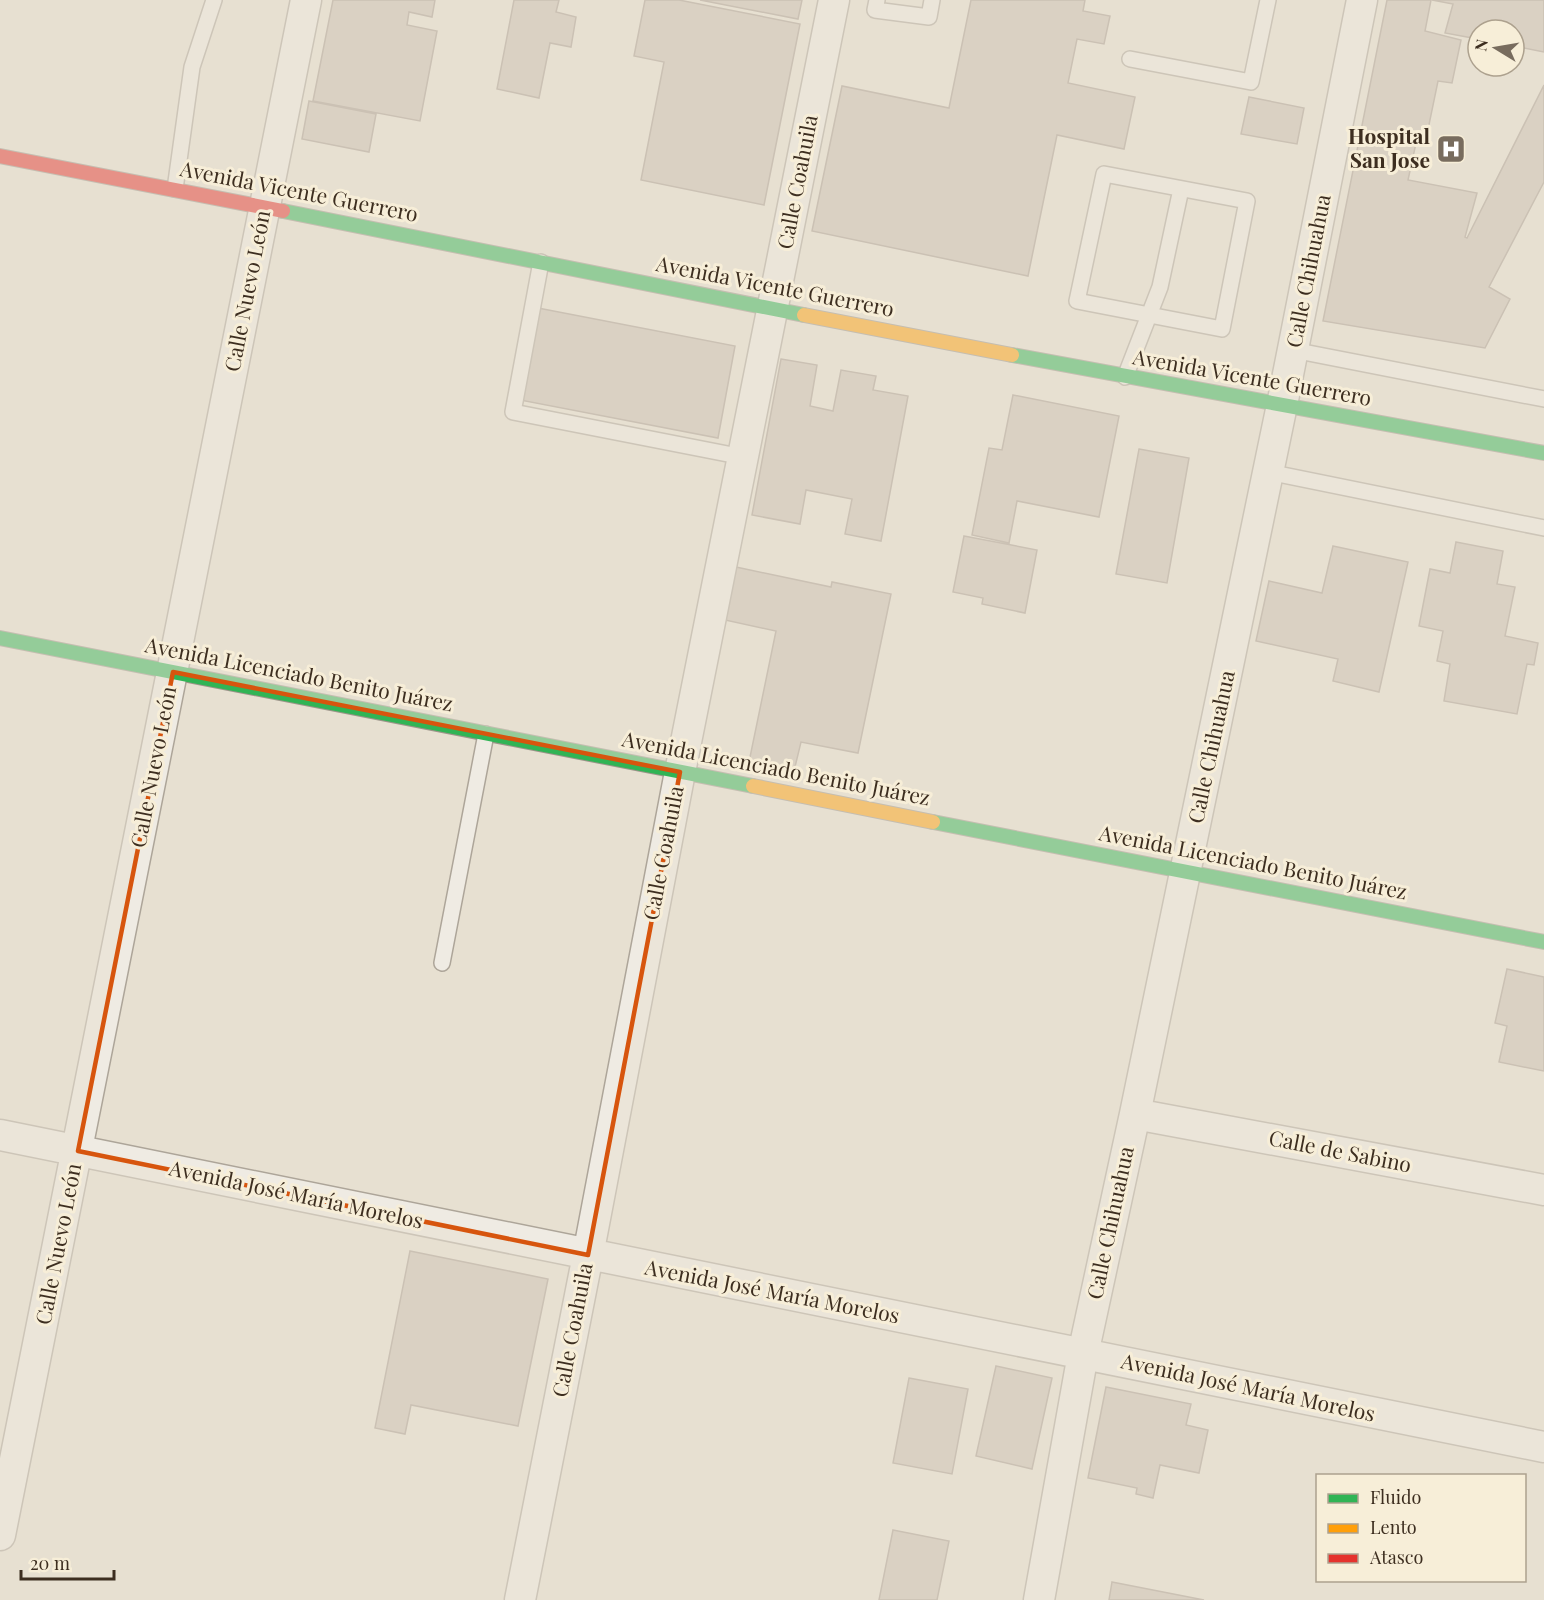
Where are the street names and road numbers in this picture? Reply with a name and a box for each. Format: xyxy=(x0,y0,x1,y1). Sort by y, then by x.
street label: Calle Coahuila xyxy=(769,112,823,251)
street label: Avenida Vicente Guerrero xyxy=(177,153,421,227)
street label: Calle Chihuahua xyxy=(1278,191,1336,350)
street label: Calle Nuevo León xyxy=(217,207,275,374)
street label: Avenida Vicente Guerrero xyxy=(653,248,897,322)
street label: Avenida Vicente Guerrero xyxy=(1130,341,1374,411)
street label: Avenida Licenciado Benito Juárez xyxy=(142,629,456,717)
street label: Calle Chihuahua xyxy=(1180,667,1240,826)
street label: Calle Nuevo León xyxy=(123,683,181,850)
street label: Avenida Licenciado Benito Juárez xyxy=(619,723,933,811)
street label: Calle Coahuila xyxy=(635,783,689,922)
street label: Avenida Licenciado Benito Juárez xyxy=(1096,817,1410,905)
street label: Calle de Sabino xyxy=(1267,1123,1414,1178)
street label: Calle Chihuahua xyxy=(1079,1143,1139,1302)
street label: Avenida José María Morelos xyxy=(166,1152,426,1234)
street label: Calle Nuevo León xyxy=(28,1160,86,1327)
street label: Avenida José María Morelos xyxy=(642,1251,902,1328)
street label: Calle Coahuila xyxy=(544,1260,598,1399)
street label: Avenida José María Morelos xyxy=(1118,1345,1378,1427)

